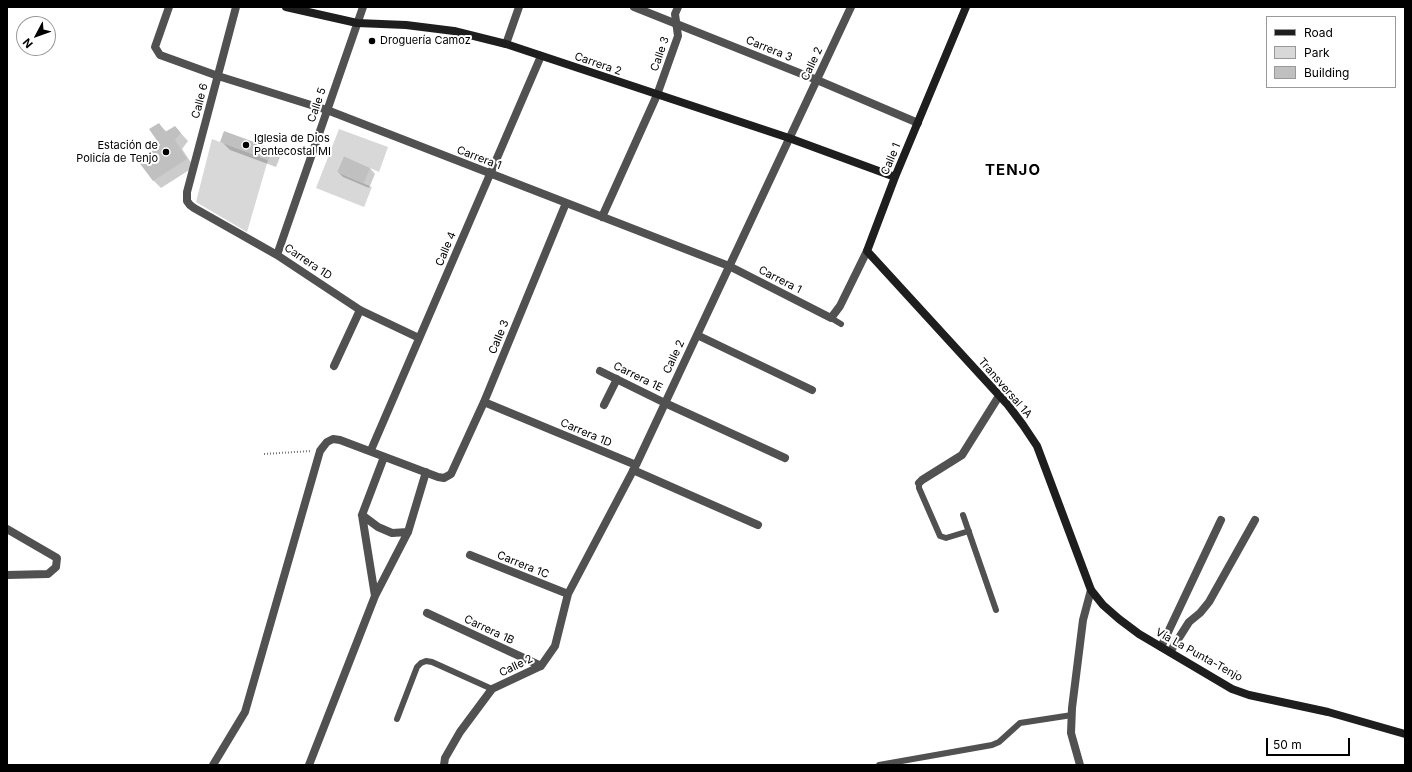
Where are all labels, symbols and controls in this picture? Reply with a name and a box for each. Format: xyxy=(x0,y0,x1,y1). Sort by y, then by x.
north arrow xyxy=(16,16,56,56)
legend xyxy=(1266,16,1396,88)
text: Road xyxy=(1304,25,1333,40)
place label: Droguería Camoz xyxy=(380,34,471,48)
street label: Carrera 3 xyxy=(744,34,794,64)
text: N xyxy=(20,35,36,51)
street label: Calle 3 xyxy=(648,35,672,73)
marker: Droguería Camoz xyxy=(367,36,377,46)
street label: Calle 2 xyxy=(798,45,826,83)
text: Park xyxy=(1304,45,1330,60)
street label: Carrera 2 xyxy=(573,50,623,78)
text: Building xyxy=(1304,65,1349,80)
street label: Calle 6 xyxy=(189,82,211,120)
street label: Calle 5 xyxy=(305,86,329,124)
place label: Iglesia de Dios Pentecostal MI xyxy=(254,132,331,158)
place label: Estación de Policía de Tenjo xyxy=(76,139,158,165)
marker: Iglesia de Dios Pentecostal MI xyxy=(241,140,251,150)
street label: Calle 1 xyxy=(878,141,904,177)
street label: Carrera 1 xyxy=(455,143,503,173)
marker: Estación de Policía de Tenjo xyxy=(161,147,171,157)
district label: TENJO xyxy=(985,161,1041,179)
street label: Calle 4 xyxy=(433,230,459,268)
street label: Carrera 1D xyxy=(282,241,334,283)
street label: Carrera 1 xyxy=(756,264,804,296)
street label: Calle 3 xyxy=(486,318,512,356)
street label: Calle 2 xyxy=(660,338,688,376)
street label: Transversal 1A xyxy=(975,355,1035,421)
street label: Carrera 1E xyxy=(611,359,665,395)
street label: Carrera 1D xyxy=(558,416,614,450)
street label: Carrera 1C xyxy=(495,549,551,581)
street label: Carrera 1B xyxy=(462,613,516,647)
street label: Vía La Punta-Tenjo xyxy=(1153,626,1245,684)
street label: Calle 2 xyxy=(497,652,535,680)
scale bar xyxy=(1268,730,1352,756)
text: 50 m xyxy=(1273,737,1302,752)

